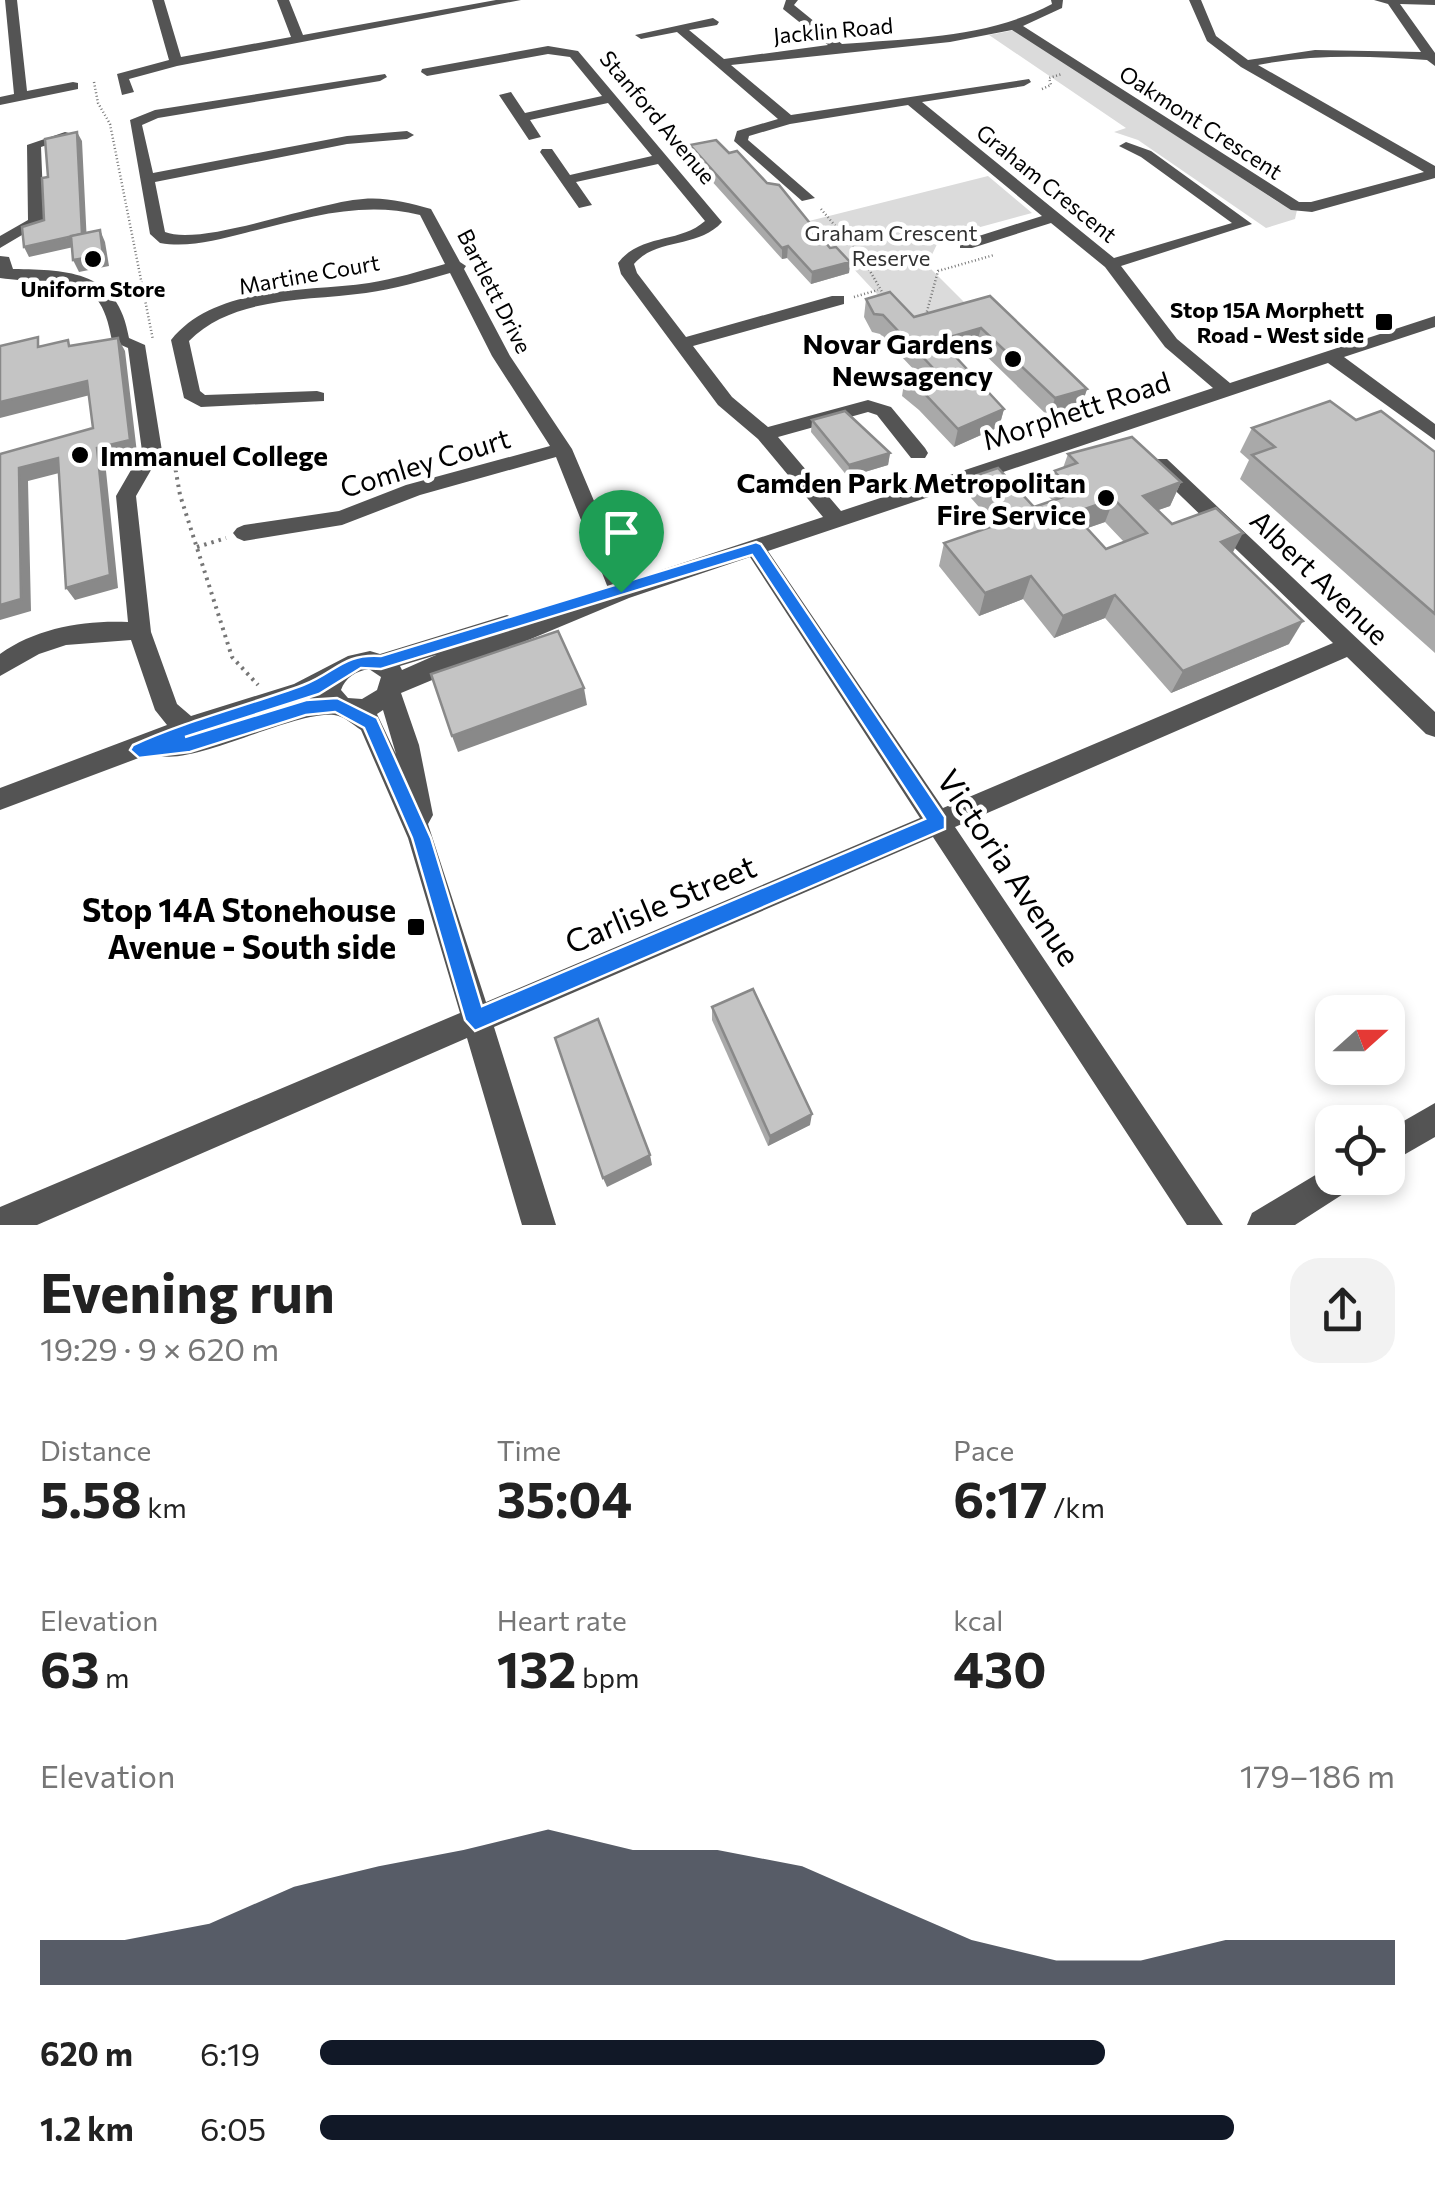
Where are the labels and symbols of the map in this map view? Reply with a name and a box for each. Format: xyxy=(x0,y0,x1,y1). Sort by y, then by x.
street label: Jacklin Road xyxy=(772,11,894,49)
street label: Stanford Avenue xyxy=(594,45,722,189)
street label: Oakmont Crescent xyxy=(1114,59,1288,185)
street label: Graham Crescent xyxy=(971,118,1123,248)
park label: Graham Crescent Reserve xyxy=(805,219,977,271)
street label: Bartlett Drive xyxy=(452,224,538,358)
marker: Uniform Store xyxy=(82,248,104,270)
street label: Martine Court xyxy=(236,248,382,300)
place label: Uniform Store xyxy=(21,275,165,302)
place label: Stop 15A Morphett Road - West side xyxy=(1170,296,1364,348)
marker: Stop 15A Morphett Road - West side xyxy=(1373,311,1395,333)
place label: Novar Gardens Newsagency xyxy=(803,326,993,392)
marker: Novar Gardens Newsagency xyxy=(1002,348,1024,370)
street label: Morphett Road xyxy=(978,364,1174,456)
street label: Comley Court xyxy=(336,420,514,504)
place label: Immanuel College xyxy=(100,438,328,472)
marker: Immanuel College xyxy=(69,444,91,466)
place label: Camden Park Metropolitan Fire Service xyxy=(736,465,1086,531)
marker: Camden Park Metropolitan Fire Service xyxy=(1095,487,1117,509)
pin xyxy=(579,490,664,593)
street label: Albert Avenue xyxy=(1244,503,1396,651)
street label: Victoria Avenue xyxy=(930,761,1090,973)
street label: Carlisle Street xyxy=(558,845,762,961)
place label: Stop 14A Stonehouse Avenue - South side xyxy=(82,889,396,966)
marker: Stop 14A Stonehouse Avenue - South side xyxy=(405,916,427,938)
north arrow xyxy=(1315,995,1405,1085)

